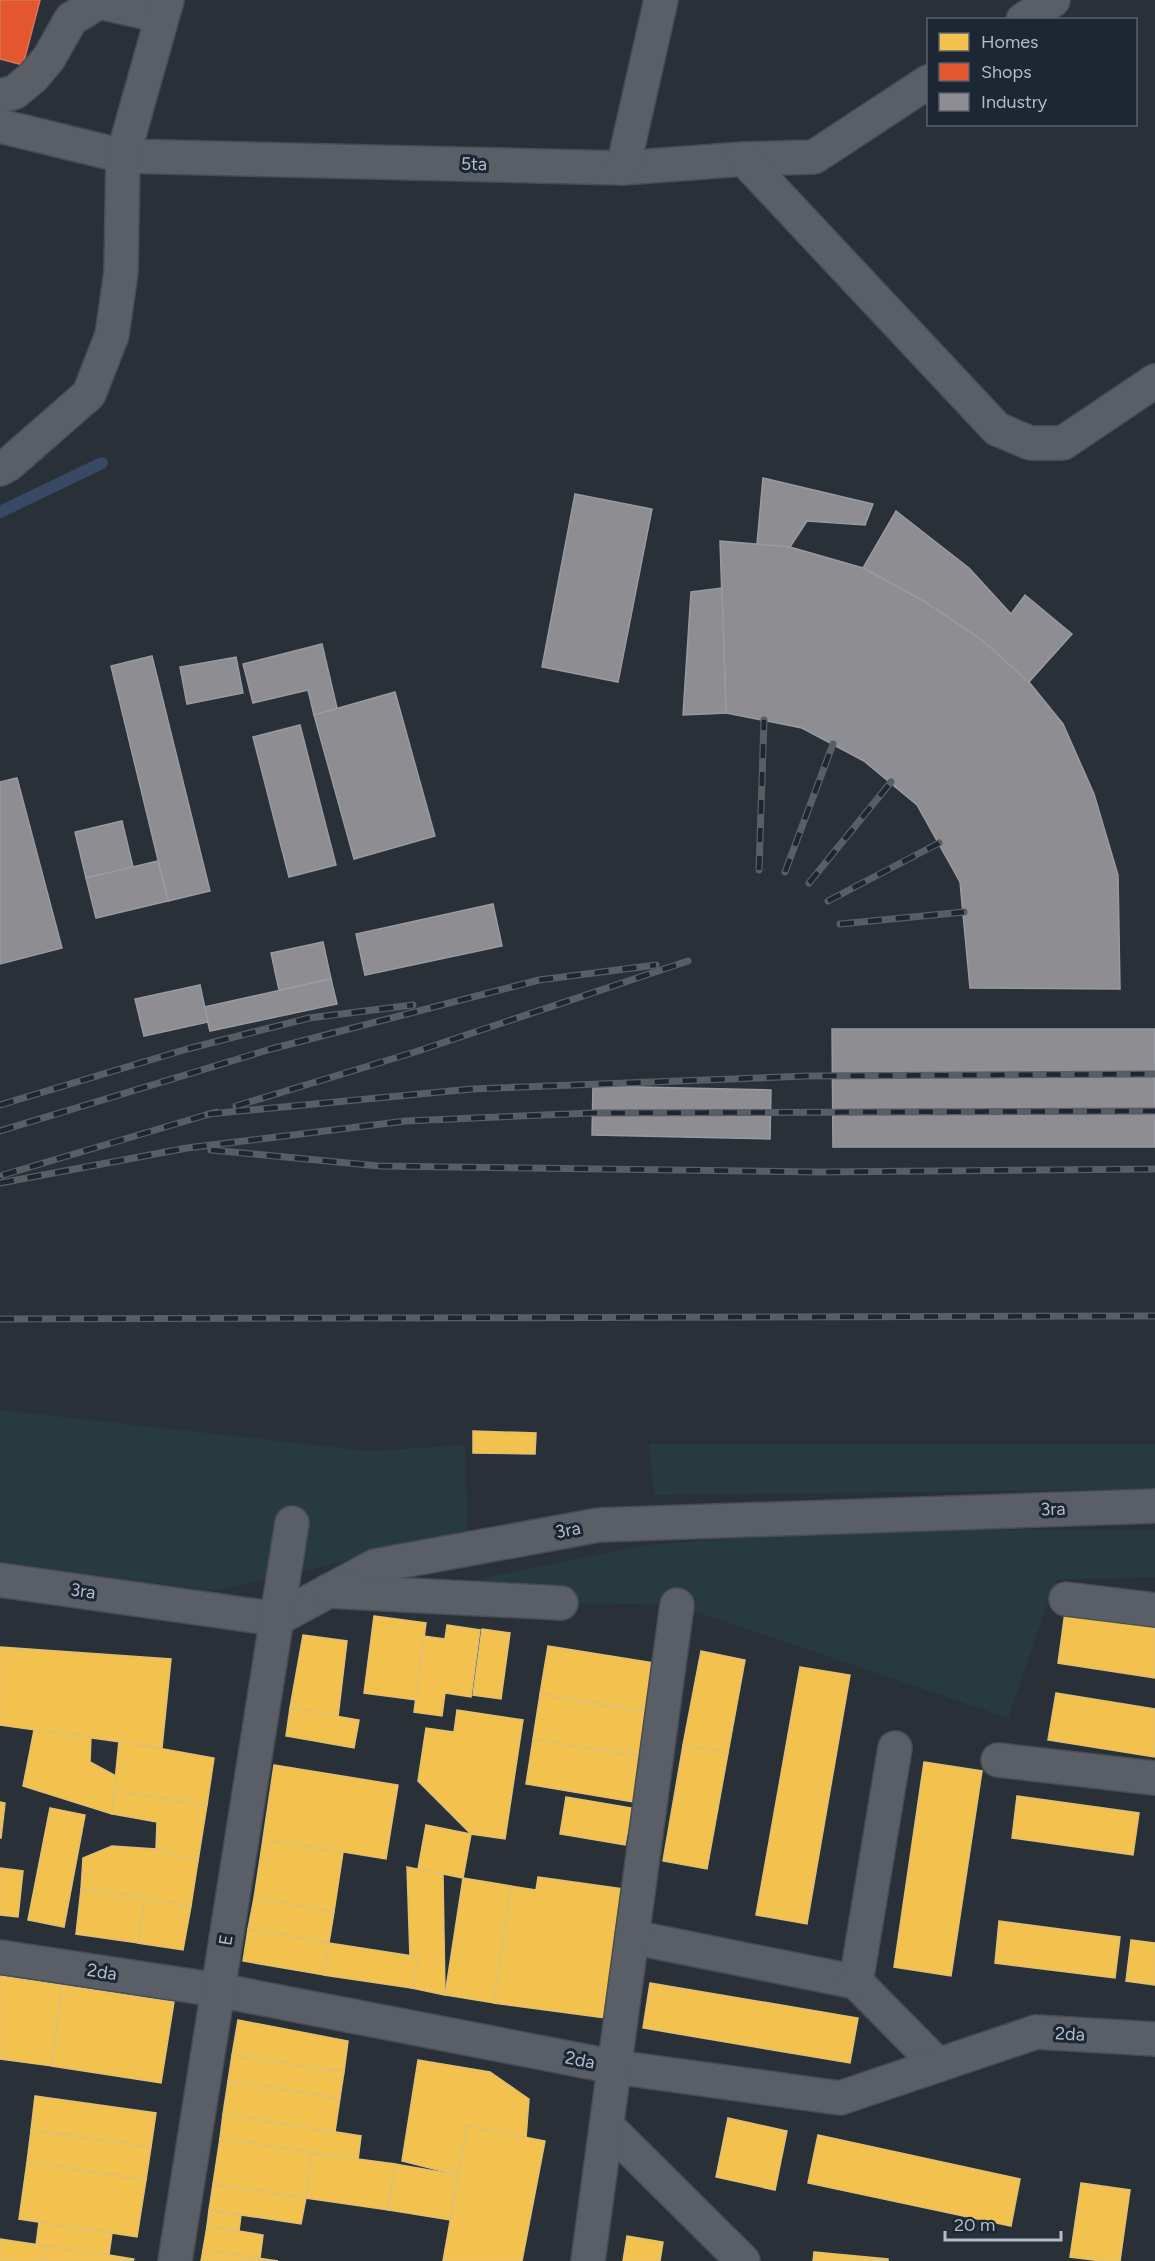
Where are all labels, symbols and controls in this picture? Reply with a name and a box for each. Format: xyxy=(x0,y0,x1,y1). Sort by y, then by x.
legend xyxy=(927,18,1137,126)
text: Homes xyxy=(981,31,1039,53)
text: Shops xyxy=(981,61,1032,83)
text: Industry xyxy=(981,91,1048,113)
street label: 5ta xyxy=(461,153,487,175)
street label: 3ra xyxy=(1040,1498,1066,1520)
street label: 3ra xyxy=(554,1517,582,1543)
street label: 3ra xyxy=(69,1578,97,1604)
street label: E xyxy=(214,1933,238,1947)
street label: 2da xyxy=(86,1959,118,1985)
street label: 2da xyxy=(1055,2022,1085,2046)
street label: 2da xyxy=(563,2046,597,2074)
scale bar xyxy=(945,2204,1060,2242)
text: 20 m xyxy=(954,2214,995,2236)

